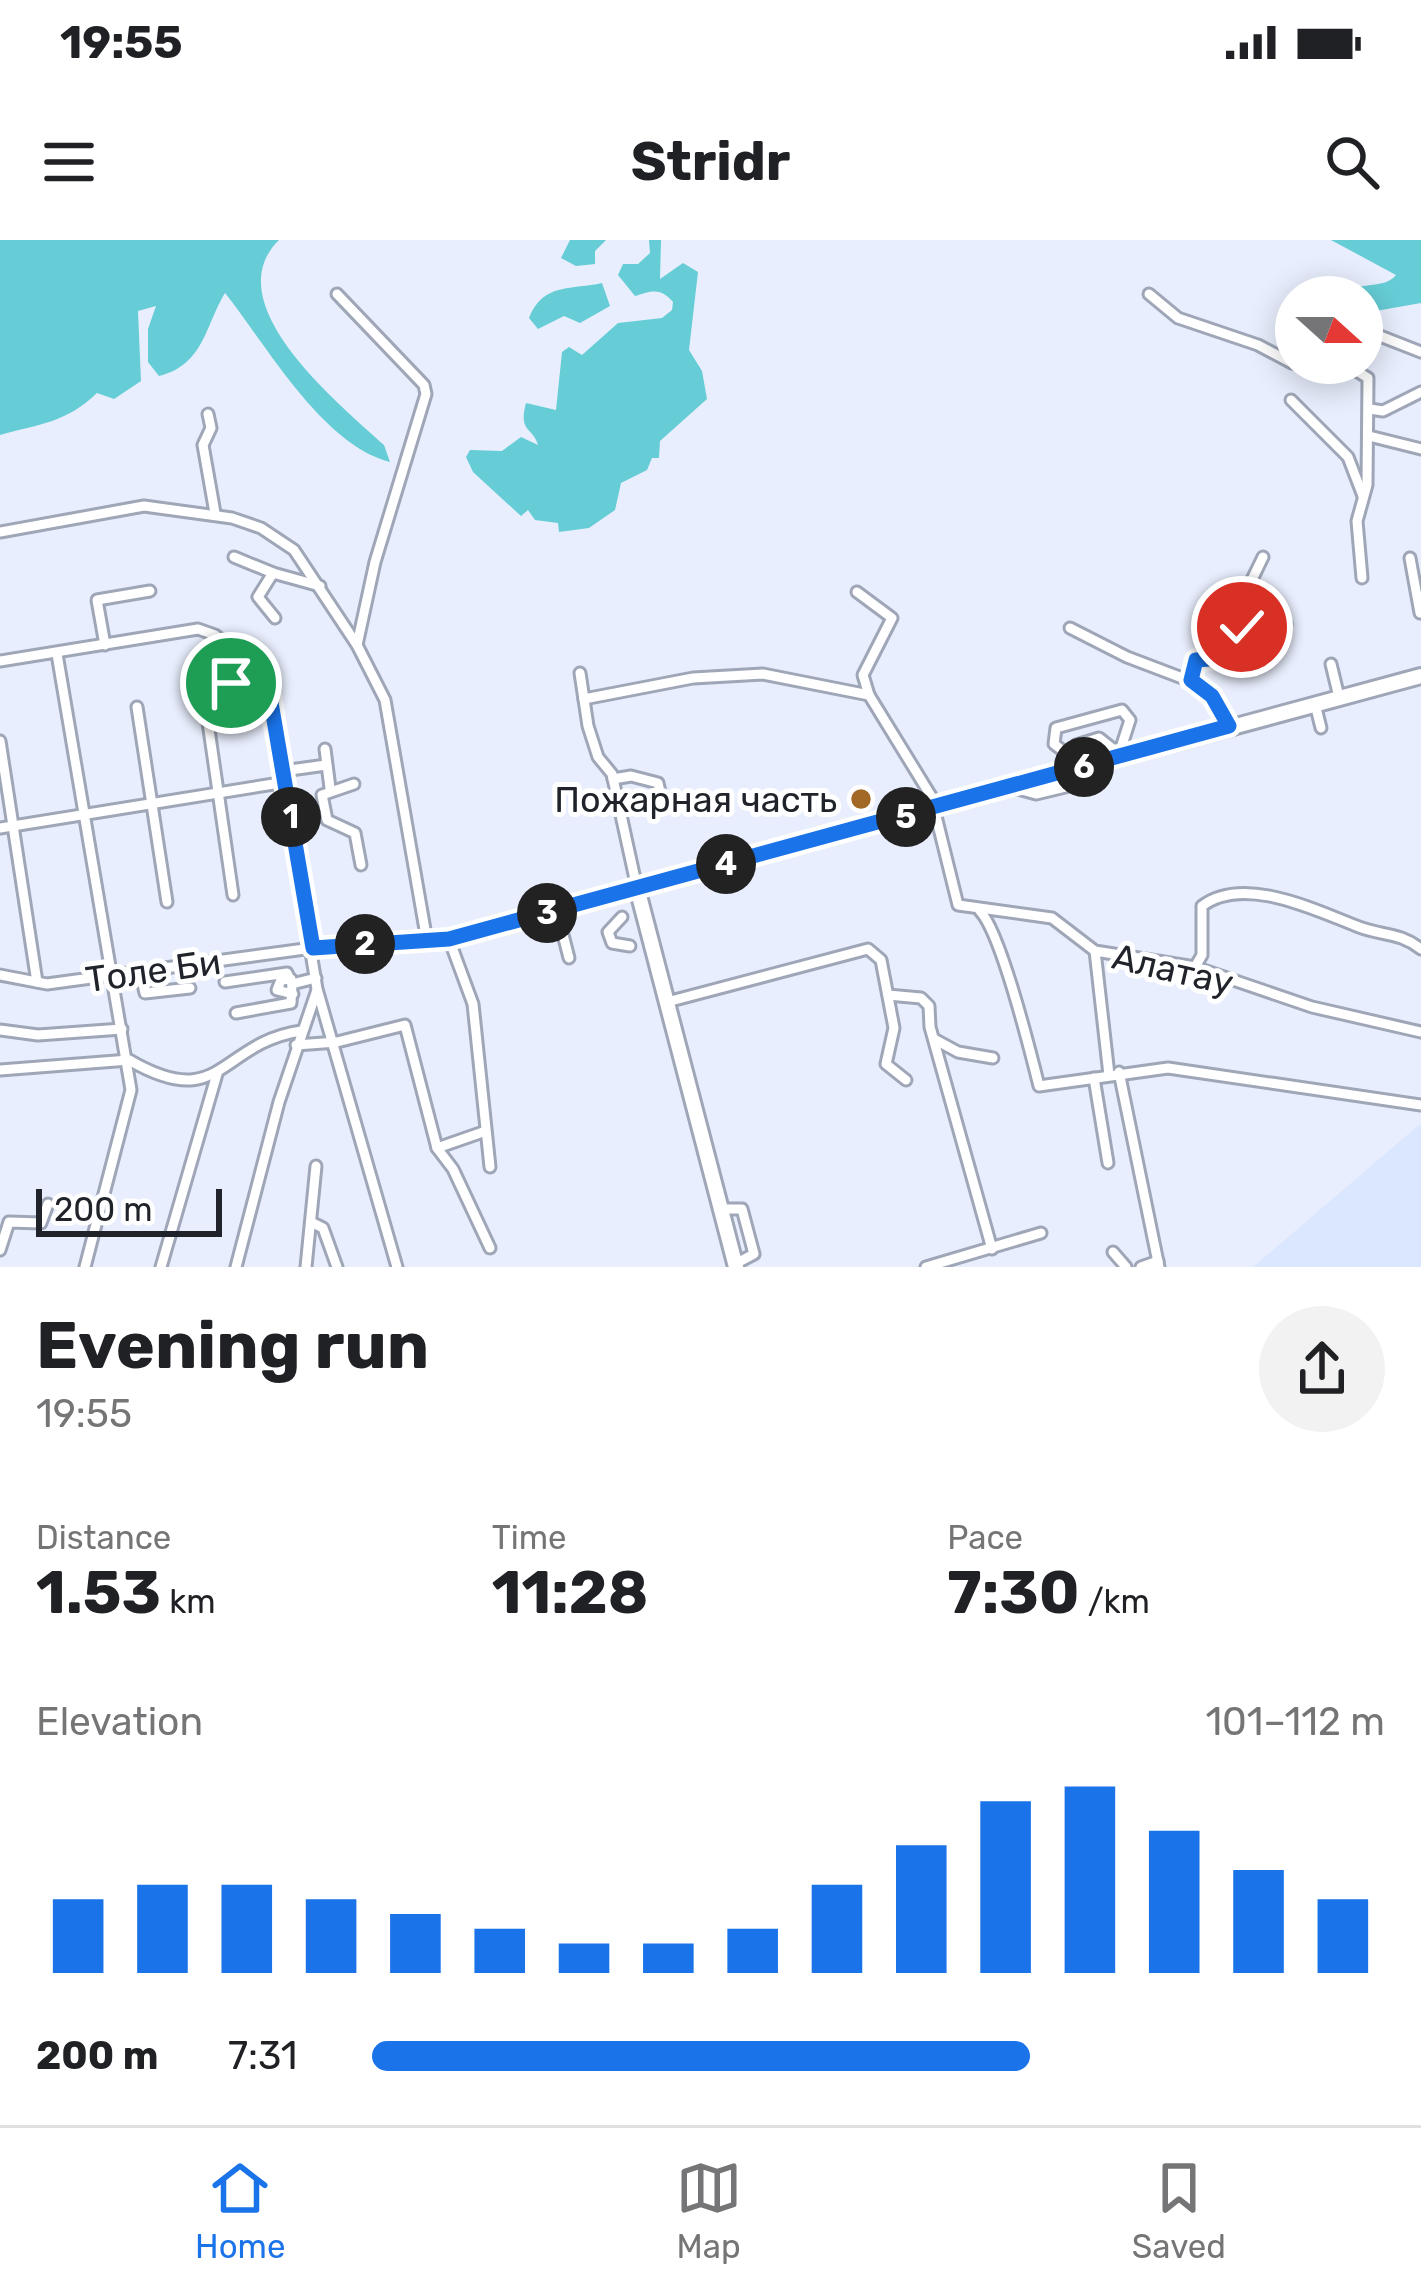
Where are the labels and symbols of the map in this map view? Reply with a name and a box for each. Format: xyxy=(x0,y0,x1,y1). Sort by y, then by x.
north arrow xyxy=(1275,276,1383,384)
pin xyxy=(1191,576,1293,678)
pin xyxy=(180,632,282,734)
pin: 6 xyxy=(1054,737,1114,797)
place label: Пожарная часть xyxy=(554,778,837,821)
marker: Пожарная часть xyxy=(848,786,874,812)
pin: 1 xyxy=(261,787,321,847)
pin: 5 xyxy=(876,787,936,847)
pin: 4 xyxy=(696,834,756,894)
pin: 3 xyxy=(517,883,577,943)
pin: 2 xyxy=(335,914,395,974)
street label: Алатау xyxy=(1108,935,1238,1004)
street label: Толе Би xyxy=(83,940,223,1001)
scale bar xyxy=(36,1183,222,1236)

